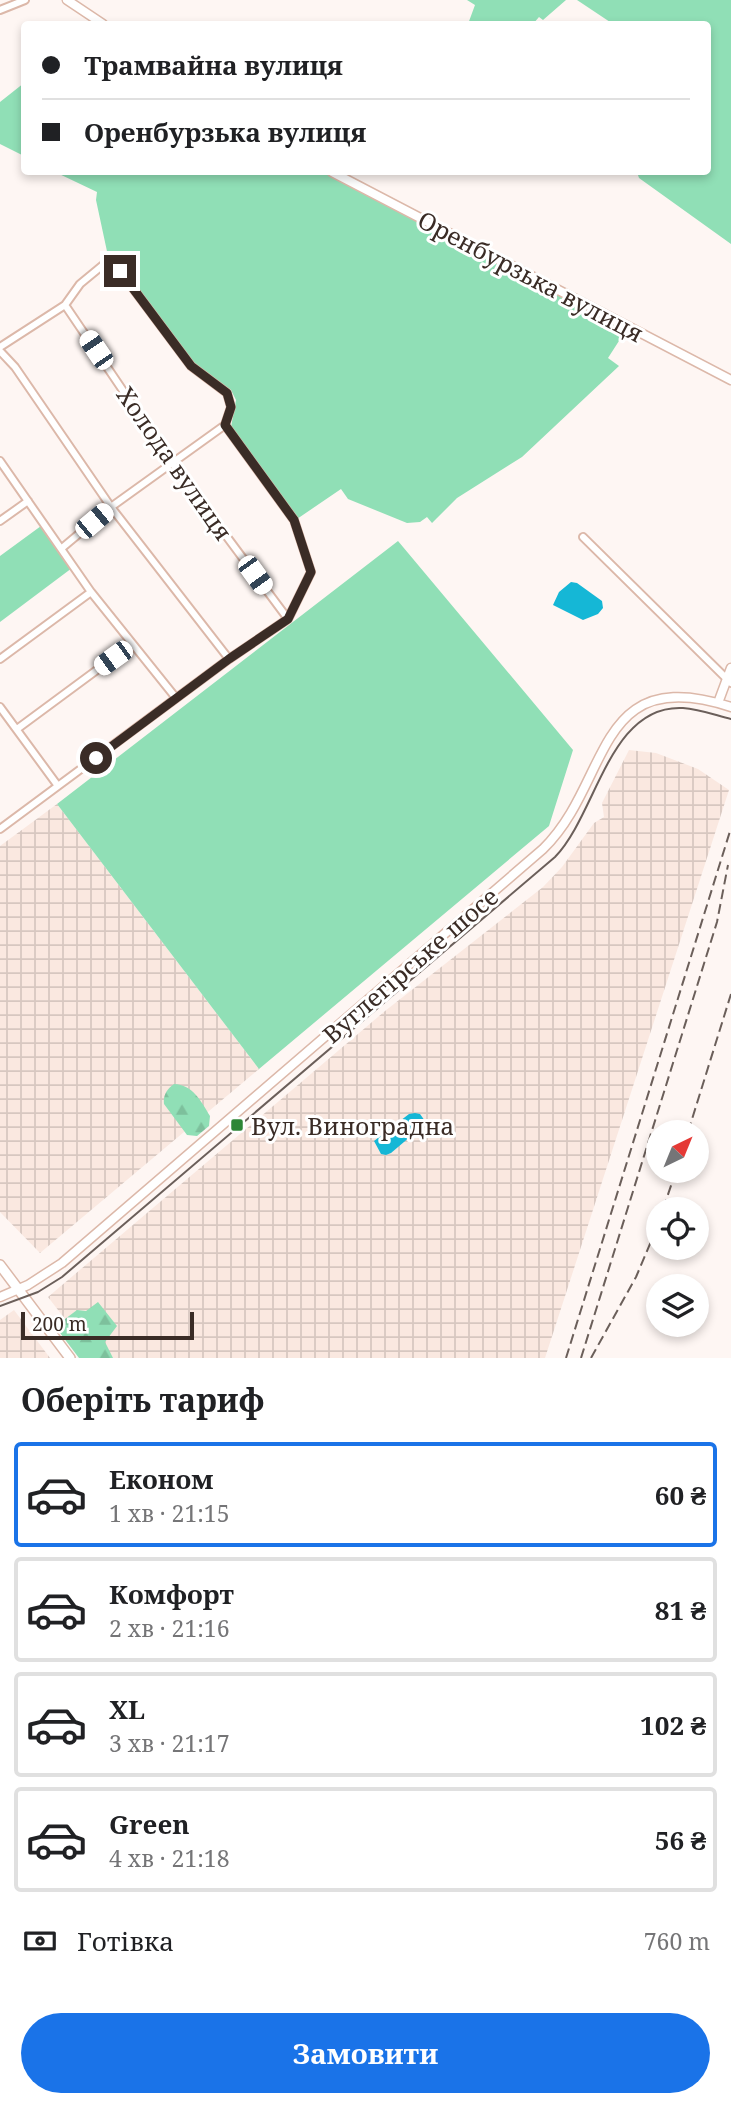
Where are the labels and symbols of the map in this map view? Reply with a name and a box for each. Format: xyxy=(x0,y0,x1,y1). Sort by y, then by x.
street label: Оренбурзька вулиця xyxy=(413,203,649,349)
route end xyxy=(104,255,136,287)
car xyxy=(76,327,117,373)
street label: Холода вулиця xyxy=(110,380,240,546)
car xyxy=(72,499,117,543)
car xyxy=(235,552,276,598)
car xyxy=(90,637,137,679)
route start xyxy=(80,742,112,774)
street label: Вуглегірське шосе xyxy=(315,880,505,1050)
place label: Вул. Виноградна xyxy=(251,1109,454,1142)
marker: Вул. Виноградна xyxy=(229,1117,245,1133)
north arrow xyxy=(646,1120,709,1183)
scale bar xyxy=(21,1309,194,1341)

